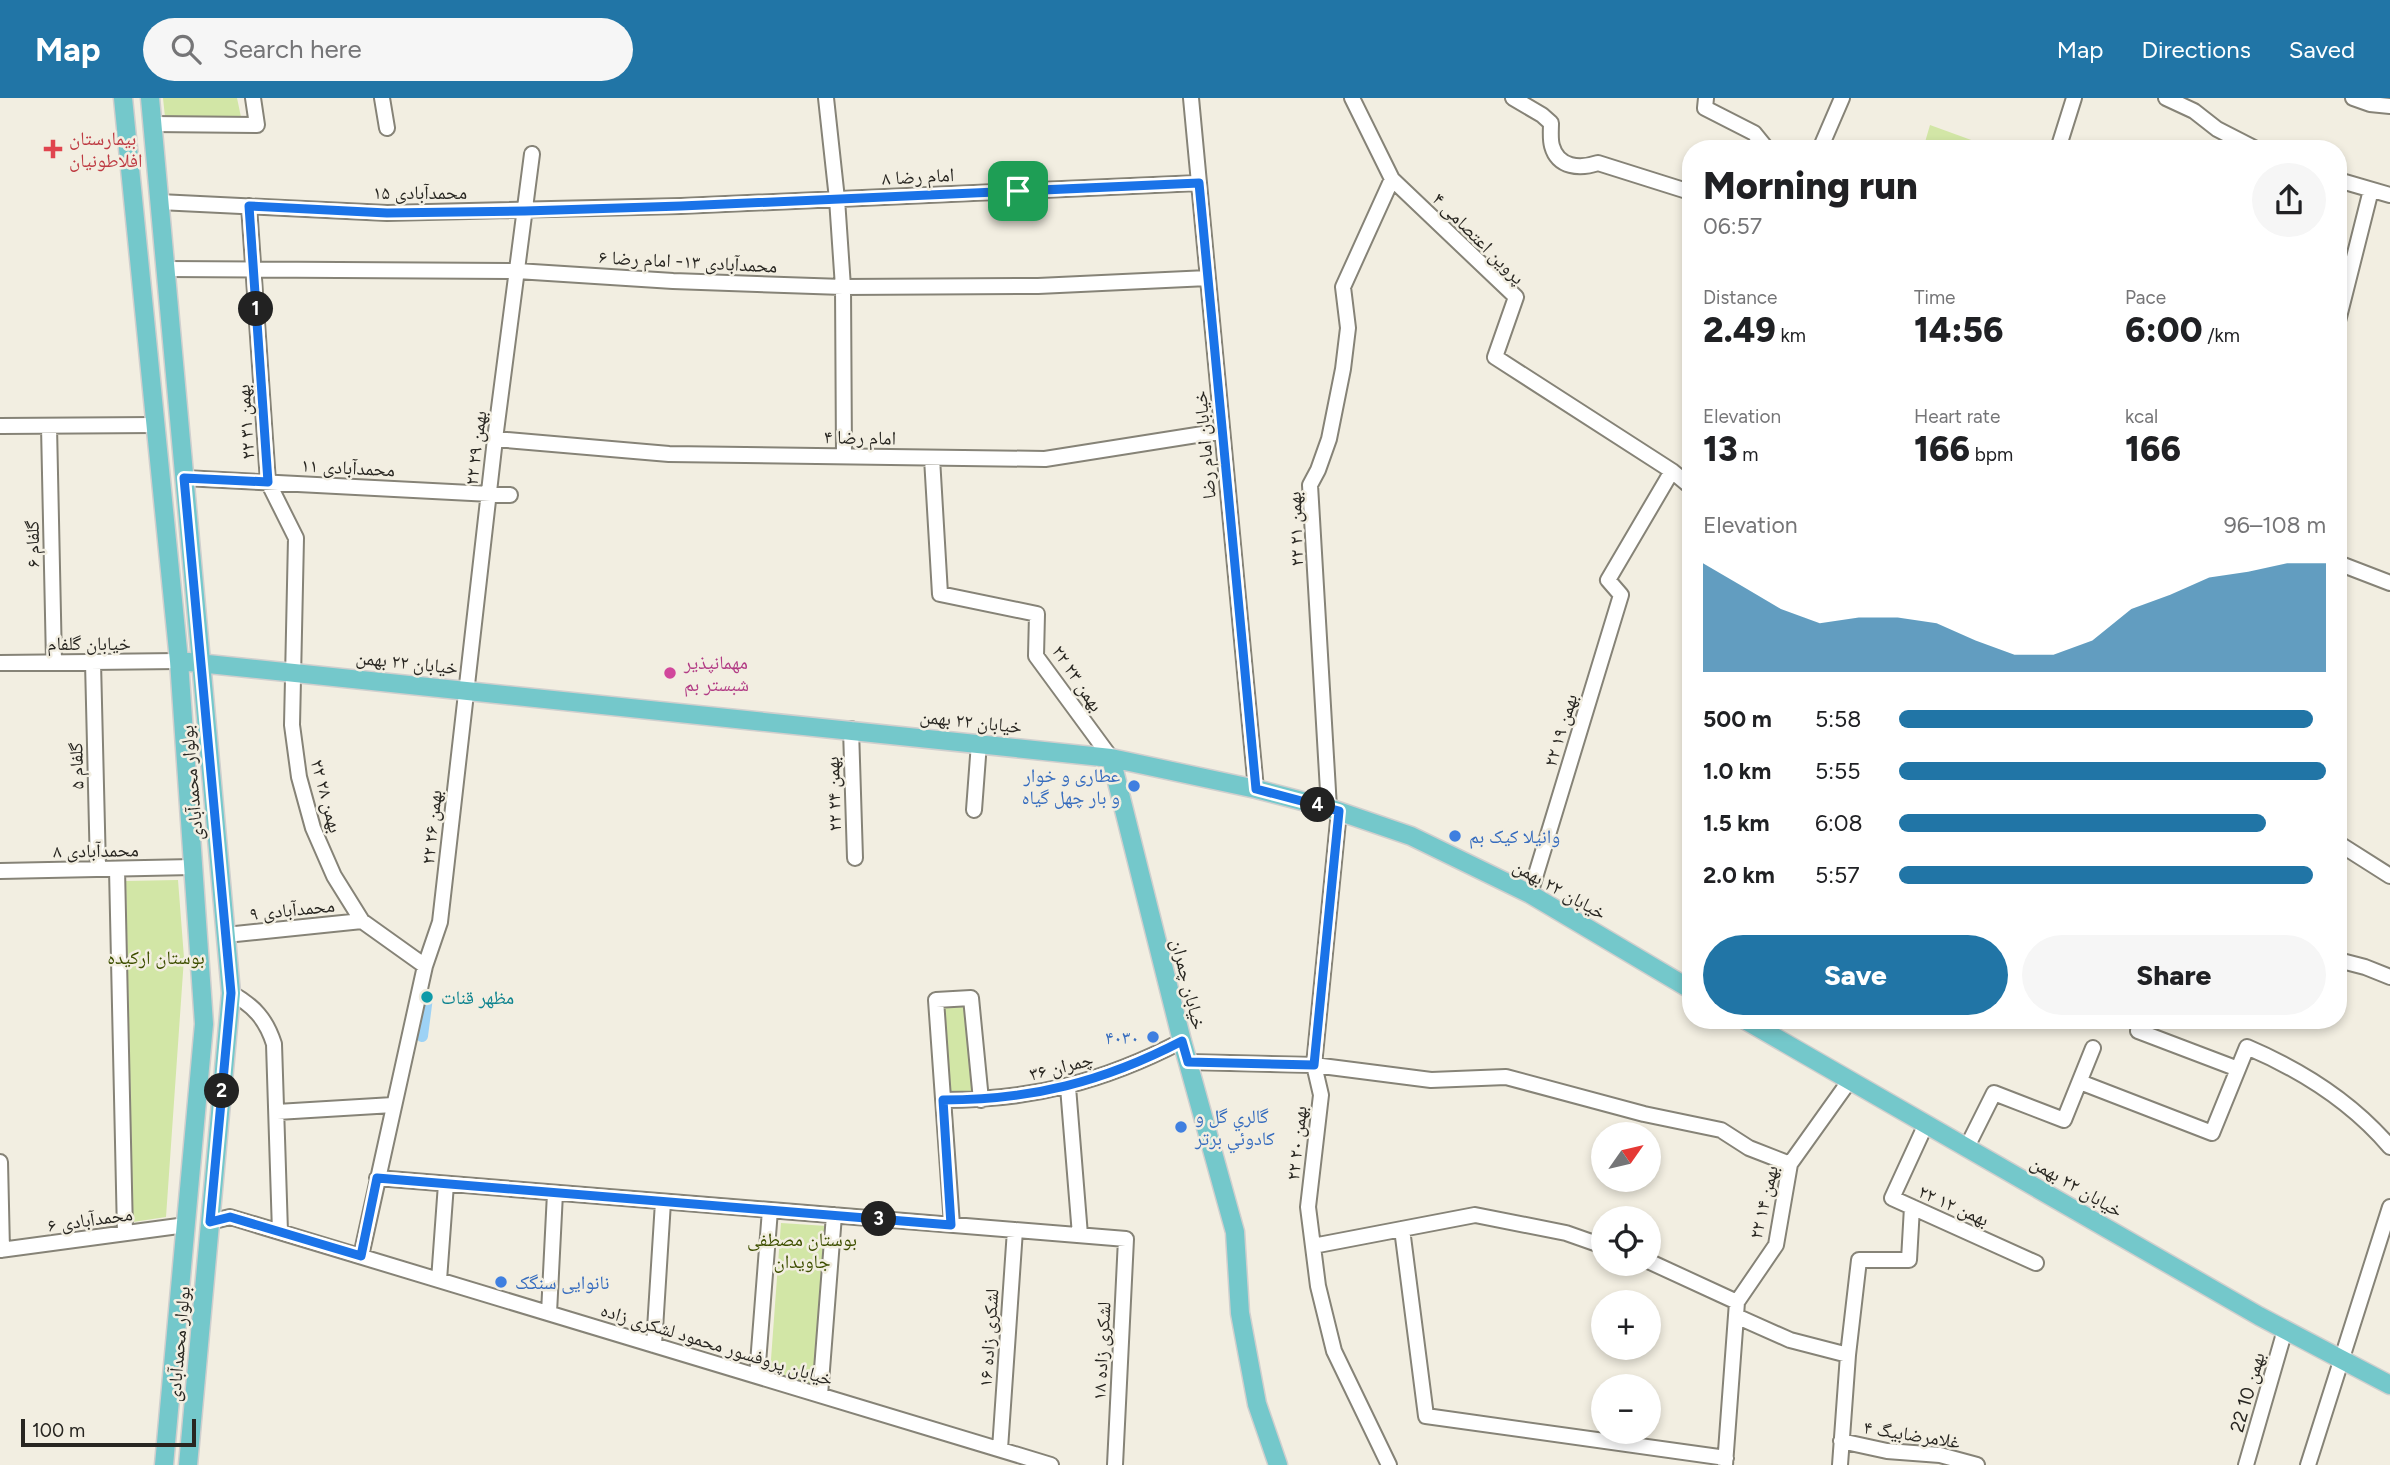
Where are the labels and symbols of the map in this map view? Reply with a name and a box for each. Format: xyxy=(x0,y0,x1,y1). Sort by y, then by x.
place label: بیمارستان افلاطونیان xyxy=(69,127,143,172)
marker: بیمارستان افلاطونیان xyxy=(43,139,63,159)
pin xyxy=(988,161,1048,221)
street label: امام رضا ۸ xyxy=(881,163,955,192)
street label: محمدآبادی ۱۵ xyxy=(373,181,467,204)
street label: پروین اعتصامی ۴ xyxy=(1428,187,1530,289)
street label: محمدآبادی ۱۳- امام رضا ۶ xyxy=(598,245,778,280)
pin: 1 xyxy=(238,292,274,326)
street label: ۲۲ بهمن ۳۱ xyxy=(231,384,260,460)
street label: خیابان امام رضا xyxy=(1188,390,1223,500)
street label: ۲۲ بهمن ۲۹ xyxy=(460,409,491,487)
street label: امام رضا ۴ xyxy=(824,425,896,452)
street label: محمدآبادی ۱۱ xyxy=(300,454,396,481)
street label: ۲۲ بهمن ۲۱ xyxy=(1283,491,1308,567)
street label: گلفام ۶ xyxy=(21,520,46,568)
street label: خیابان گلفام xyxy=(47,632,131,657)
street label: ۲۲ بهمن ۲۳ xyxy=(1047,641,1108,716)
street label: خیابان ۲۲ بهمن xyxy=(355,646,459,679)
place label: مهمانپذیر شبستر بم xyxy=(683,651,749,697)
marker: مهمانپذیر شبستر بم xyxy=(662,665,678,681)
street label: ۲۲ بهمن ۱۹ xyxy=(1539,691,1582,769)
street label: خیابان ۲۲ بهمن xyxy=(919,705,1023,738)
street label: بولوار محمدآبادی xyxy=(175,724,208,842)
street label: گلفام ۵ xyxy=(64,742,91,790)
street label: ۲۲ بهمن ۲۴ xyxy=(821,756,846,832)
street label: ۲۲ بهمن ۲۸ xyxy=(306,757,347,835)
place label: عطاری و خوار و بار چهل گیاه xyxy=(1022,764,1120,809)
marker: عطاری و خوار و بار چهل گیاه xyxy=(1126,778,1142,794)
pin: 4 xyxy=(1300,788,1336,822)
street label: ۲۲ بهمن ۲۶ xyxy=(416,789,447,866)
place label: وانیلا کیک بم xyxy=(1469,825,1560,849)
marker: وانیلا کیک بم xyxy=(1447,828,1463,844)
street label: محمدآبادی ۸ xyxy=(53,838,139,863)
street label: خیابان ۲۲ بهمن xyxy=(1509,854,1610,924)
street label: محمدآبادی ۹ xyxy=(248,894,336,925)
street label: خیابان چمران xyxy=(1166,936,1211,1032)
park label: بوستان ارکیده xyxy=(107,946,205,969)
place label: مظهر قنات xyxy=(441,986,514,1009)
marker: مظهر قنات xyxy=(419,989,435,1005)
place label: ۴۰۳۰ xyxy=(1105,1026,1139,1049)
marker: ۴۰۳۰ xyxy=(1145,1029,1161,1045)
street label: چمران ۳۶ xyxy=(1027,1047,1095,1086)
pin: 2 xyxy=(204,1074,240,1108)
place label: گالري گل و كادوئي برتر xyxy=(1194,1105,1275,1154)
street label: ۲۲ بهمن ۲۰ xyxy=(1281,1105,1312,1182)
marker: گالري گل و كادوئي برتر xyxy=(1173,1119,1189,1135)
north arrow xyxy=(1591,1122,1661,1192)
street label: خیابان ۲۲ بهمن xyxy=(2026,1151,2127,1222)
street label: ۲۲ بهمن ۱۴ xyxy=(1744,1163,1783,1241)
street label: ۲۲ بهمن ۱۲ xyxy=(1915,1180,1993,1231)
street label: محمدآبادی ۶ xyxy=(46,1202,134,1237)
pin: 3 xyxy=(862,1202,896,1236)
park label: بوستان مصطفی جاویدان xyxy=(747,1228,857,1273)
place label: نانوایی سنگک xyxy=(515,1271,609,1294)
marker: نانوایی سنگک xyxy=(493,1274,509,1290)
street label: بولوار محمدآبادی xyxy=(162,1285,195,1403)
street label: لشکری زاده ١۶ xyxy=(974,1288,1003,1388)
street label: خیابان پروفسور محمود لشکری زاده xyxy=(598,1298,836,1391)
street label: لشکری زاده ۱۸ xyxy=(1087,1301,1116,1401)
street label: 22 بهمن 10 xyxy=(2225,1350,2270,1435)
scale bar xyxy=(21,1416,196,1448)
street label: غلامرضابیگ ۴ xyxy=(1862,1416,1962,1454)

